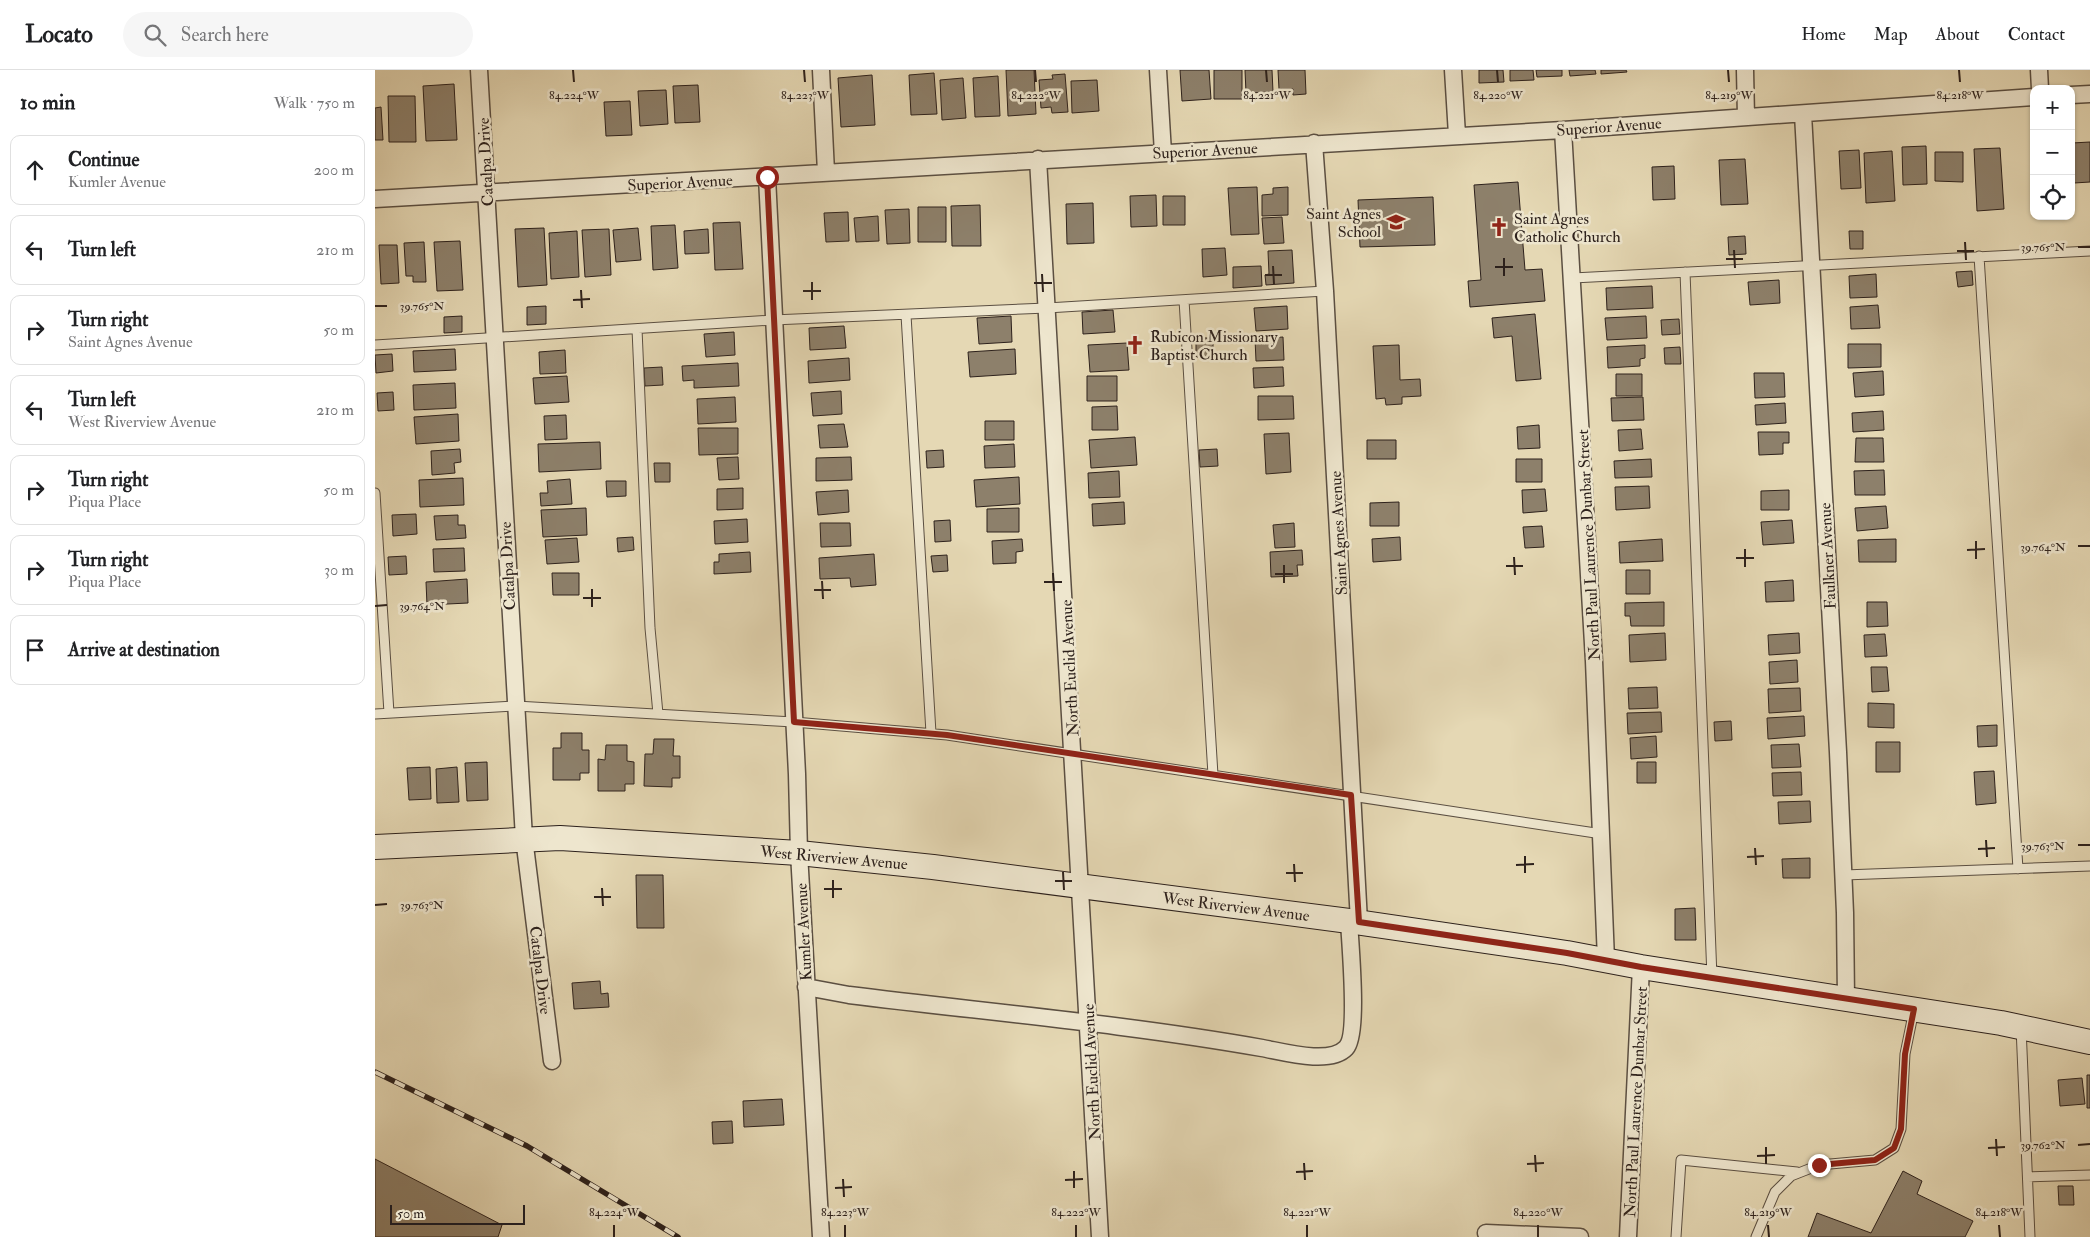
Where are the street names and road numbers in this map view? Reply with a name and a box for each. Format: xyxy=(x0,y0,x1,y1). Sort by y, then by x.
street label: Superior Avenue xyxy=(1556,113,1663,142)
street label: Catalpa Drive xyxy=(474,117,499,207)
street label: Superior Avenue xyxy=(1152,138,1259,165)
street label: Superior Avenue xyxy=(627,170,734,197)
street label: North Paul Laurence Dunbar Street xyxy=(1573,429,1605,661)
street label: Saint Agnes Avenue xyxy=(1326,470,1352,596)
street label: Faulkner Avenue xyxy=(1815,502,1841,610)
street label: Catalpa Drive xyxy=(496,521,521,611)
street label: North Euclid Avenue xyxy=(1056,599,1084,737)
street label: West Riverview Avenue xyxy=(758,841,909,874)
street label: Kumler Avenue xyxy=(791,882,817,981)
street label: West Riverview Avenue xyxy=(1160,888,1311,926)
street label: Catalpa Drive xyxy=(524,925,555,1016)
street label: North Paul Laurence Dunbar Street xyxy=(1620,986,1652,1218)
street label: North Euclid Avenue xyxy=(1078,1003,1106,1141)

